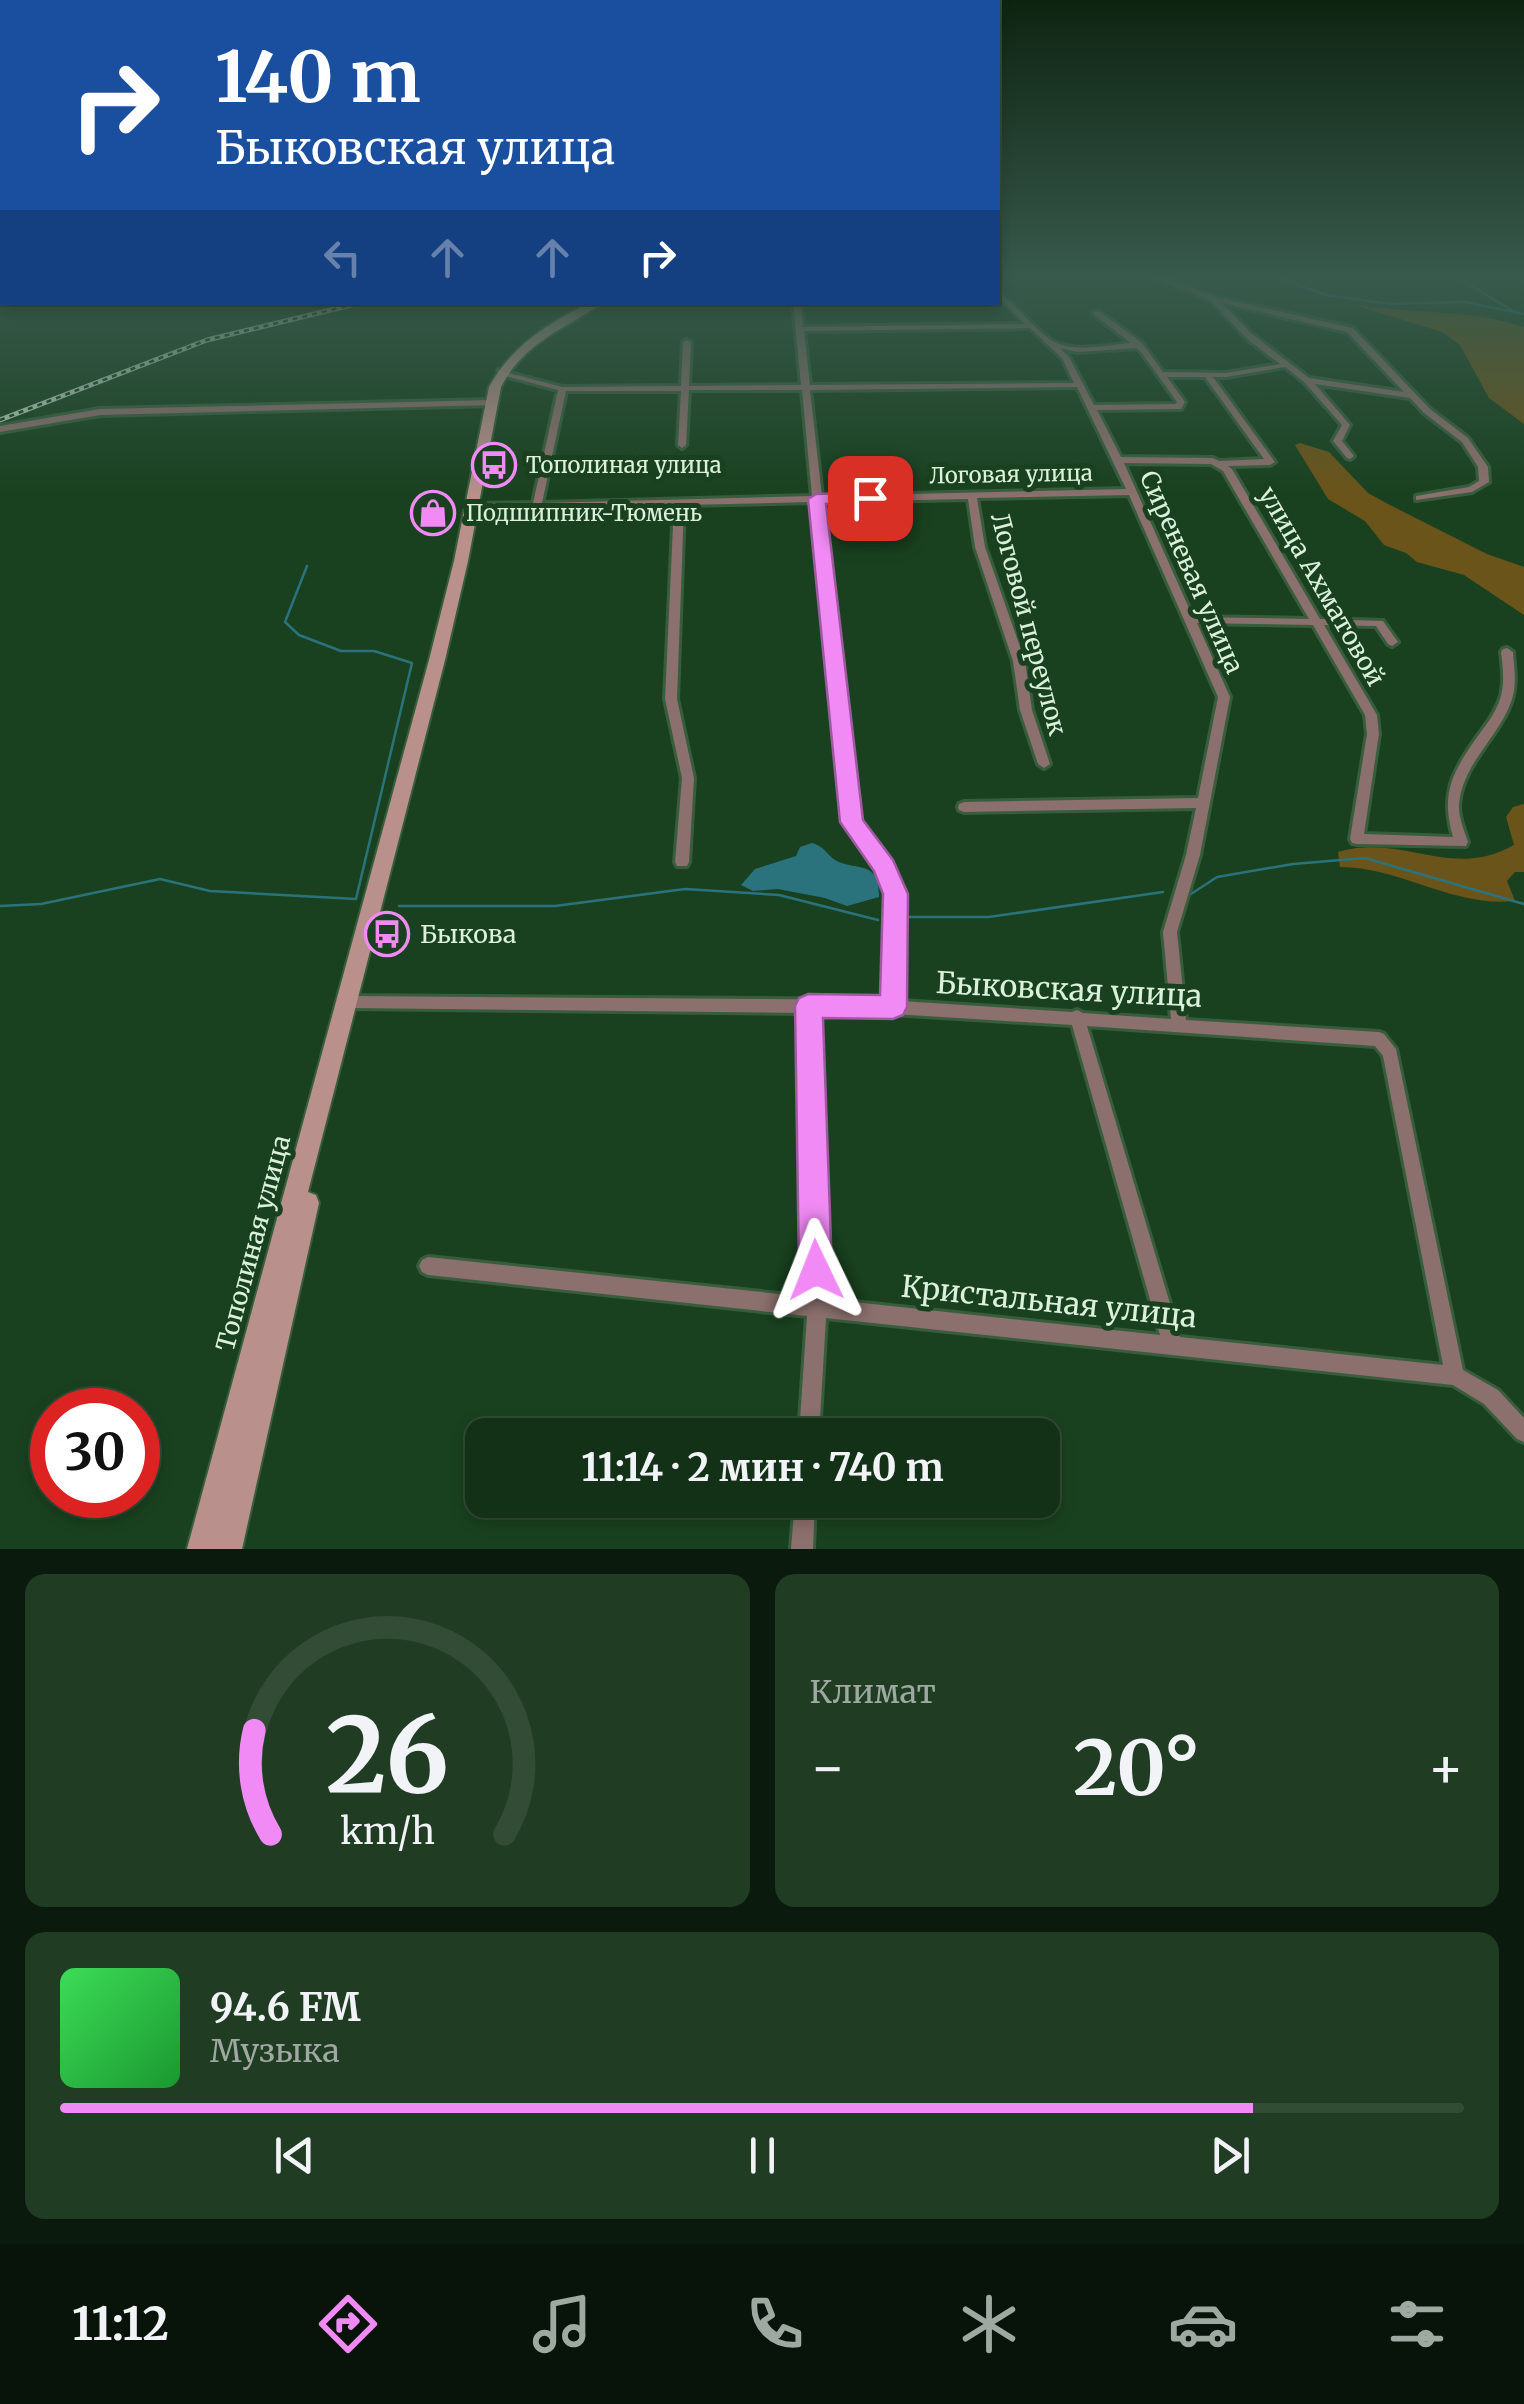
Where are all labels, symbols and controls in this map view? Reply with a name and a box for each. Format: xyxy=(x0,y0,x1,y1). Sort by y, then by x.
text: 140 m xyxy=(215,33,421,121)
icon: right xyxy=(50,40,180,170)
text: Быковская улица xyxy=(215,120,615,176)
icon: left xyxy=(315,230,370,285)
icon: ahead xyxy=(420,230,475,285)
icon: ahead xyxy=(525,230,580,285)
icon: right xyxy=(630,230,685,285)
bus stop icon: Тополиная улица xyxy=(471,442,517,488)
place label: Тополиная улица xyxy=(526,451,722,479)
pin xyxy=(828,456,913,541)
street label: Логовая улица xyxy=(929,459,1093,489)
street label: Сиреневая улица xyxy=(1133,466,1251,678)
icon: arrive xyxy=(843,471,898,526)
street label: улица Ахматовой xyxy=(1252,481,1392,691)
shop icon: Подшипник-Тюмень xyxy=(410,490,456,536)
place label: Подшипник-Тюмень xyxy=(466,499,702,527)
street label: Логовой переулок xyxy=(984,509,1074,739)
bus stop icon: Быкова xyxy=(364,911,410,957)
place label: Быкова xyxy=(420,918,516,950)
street label: Быковская улица xyxy=(935,963,1203,1015)
street label: Тополиная улица xyxy=(209,1132,297,1354)
position arrow xyxy=(764,1218,868,1322)
street label: Кристальная улица xyxy=(900,1267,1199,1335)
speed limit sign: 30 xyxy=(30,1388,160,1518)
text: 11:14 · 2 мин · 740 m xyxy=(581,1444,944,1491)
text: Климат xyxy=(810,1672,936,1712)
text: 26 xyxy=(326,1690,449,1820)
text: 20° xyxy=(1073,1721,1200,1815)
text: − xyxy=(810,1733,846,1802)
text: + xyxy=(1427,1733,1464,1802)
text: km/h xyxy=(340,1809,435,1854)
text: 94.6 FM xyxy=(210,1984,361,2031)
text: Музыка xyxy=(210,2031,340,2071)
icon: previous xyxy=(267,2128,322,2183)
icon: pause xyxy=(735,2128,790,2183)
icon: next xyxy=(1203,2128,1258,2183)
icon: directions xyxy=(313,2289,383,2359)
icon: music xyxy=(527,2289,597,2359)
icon: phone xyxy=(740,2289,810,2359)
icon: climate xyxy=(954,2289,1024,2359)
icon: car xyxy=(1168,2289,1238,2359)
icon: filters xyxy=(1382,2289,1452,2359)
text: 11:12 xyxy=(72,2296,169,2352)

